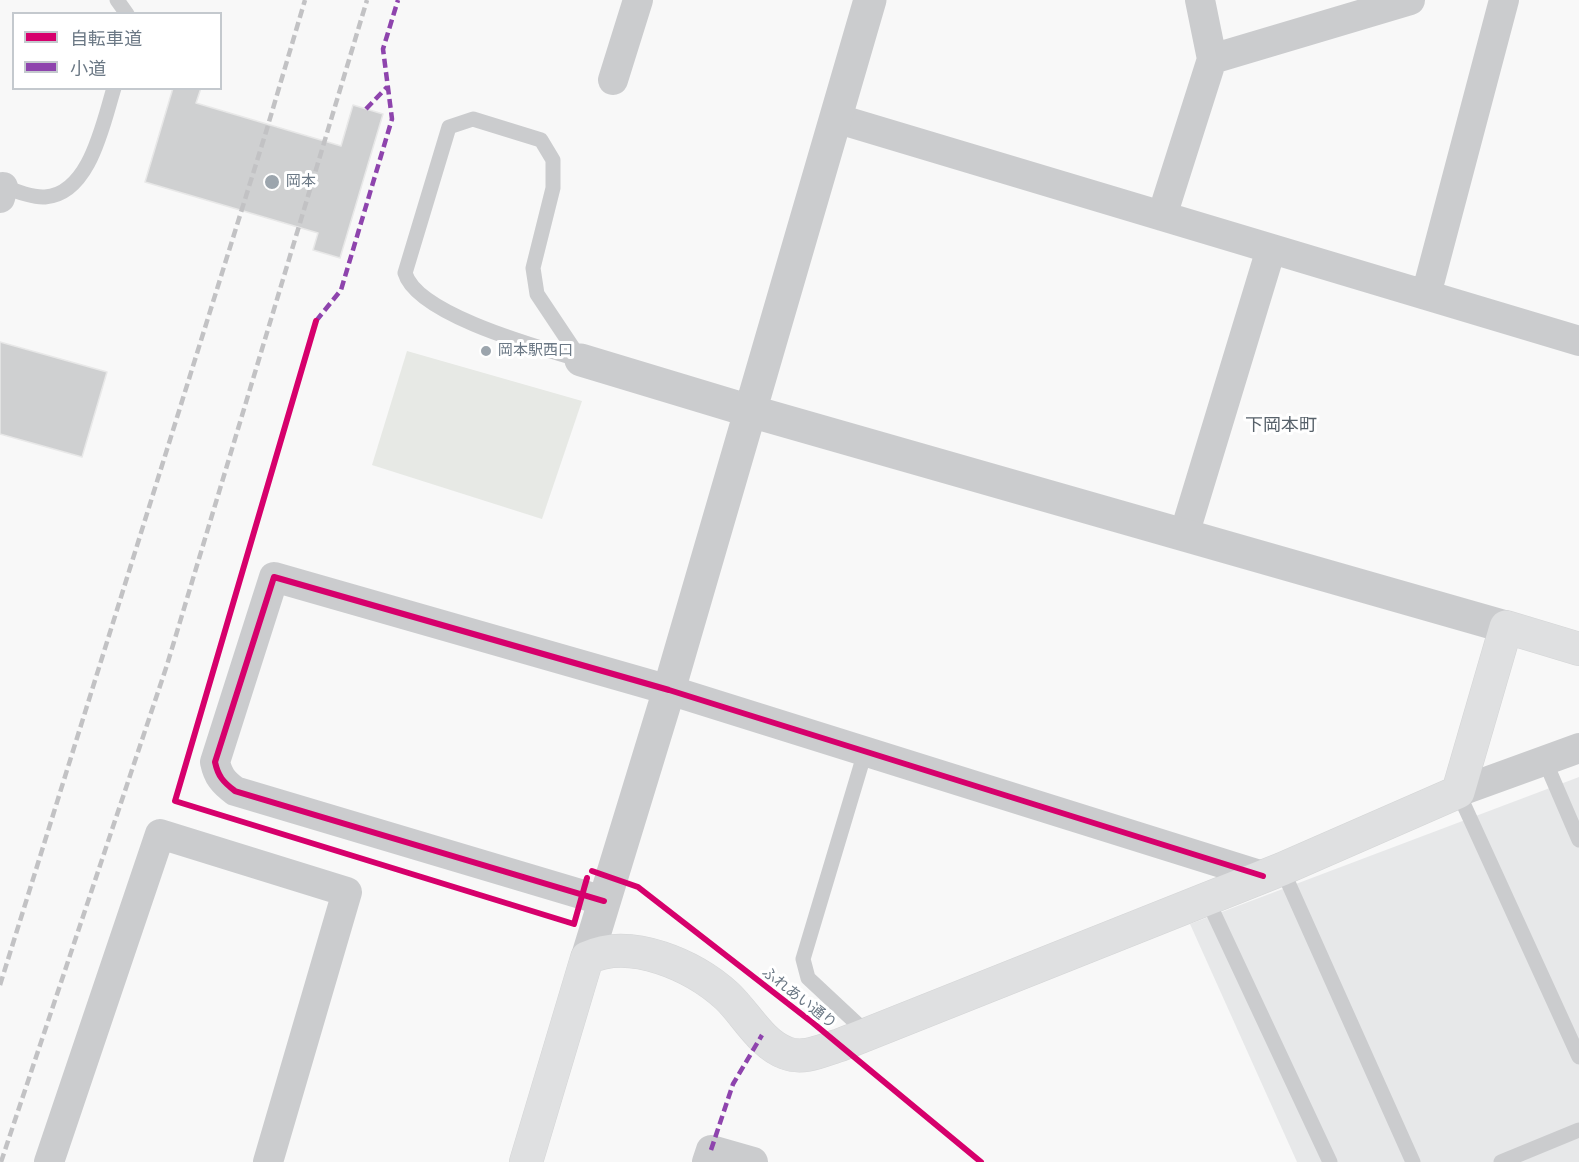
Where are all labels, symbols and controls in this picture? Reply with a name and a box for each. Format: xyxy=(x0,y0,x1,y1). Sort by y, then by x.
legend xyxy=(12,12,222,90)
text: 自転車道 xyxy=(70,26,142,50)
text: 小道 xyxy=(70,56,106,80)
marker: 岡本 xyxy=(263,173,281,191)
place label: 岡本 xyxy=(286,173,316,191)
place label: 岡本駅西口 xyxy=(498,342,573,360)
marker: 岡本駅西口 xyxy=(479,344,493,358)
district label: 下岡本町 xyxy=(1245,415,1317,437)
street label: ふれあい通り xyxy=(758,963,840,1033)

